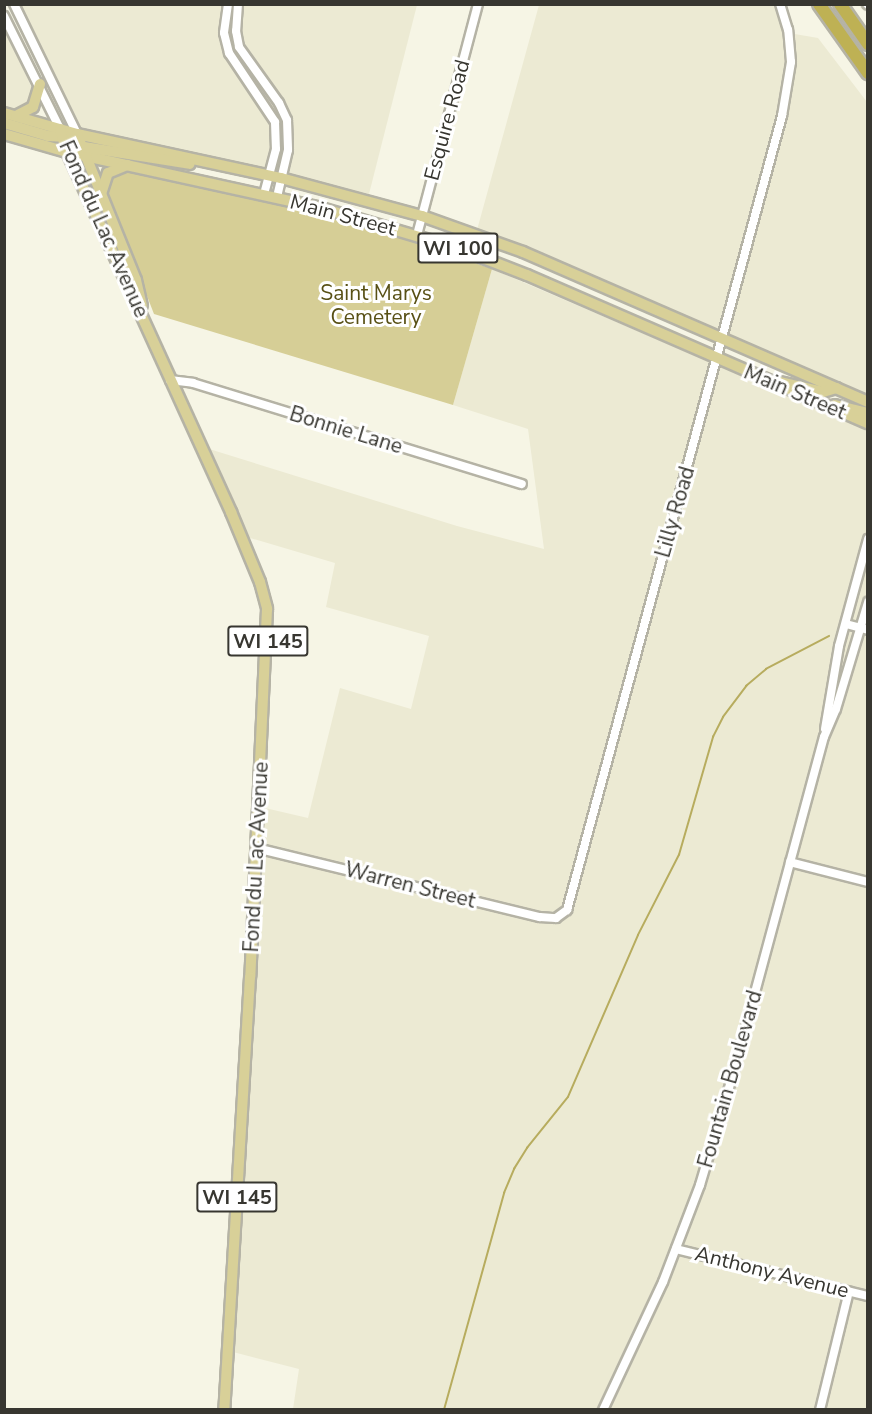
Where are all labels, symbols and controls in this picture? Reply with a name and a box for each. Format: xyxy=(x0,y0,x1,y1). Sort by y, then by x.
street label: Esquire Road xyxy=(419,57,475,183)
street label: Fond du Lac Avenue xyxy=(54,137,154,321)
street label: Main Street xyxy=(287,189,399,241)
road number: WI 100 xyxy=(416,231,500,265)
park label: Saint Marys Cemetery xyxy=(320,280,432,330)
street label: Main Street xyxy=(740,359,850,425)
street label: Bonnie Lane xyxy=(286,401,406,459)
street label: Lilly Road xyxy=(650,464,700,560)
road number: WI 145 xyxy=(226,624,310,658)
street label: Fond du Lac Avenue xyxy=(238,761,274,953)
street label: Warren Street xyxy=(342,857,478,913)
street label: Fountain Boulevard xyxy=(693,987,767,1171)
road number: WI 145 xyxy=(195,1180,279,1214)
street label: Anthony Avenue xyxy=(692,1241,852,1303)

